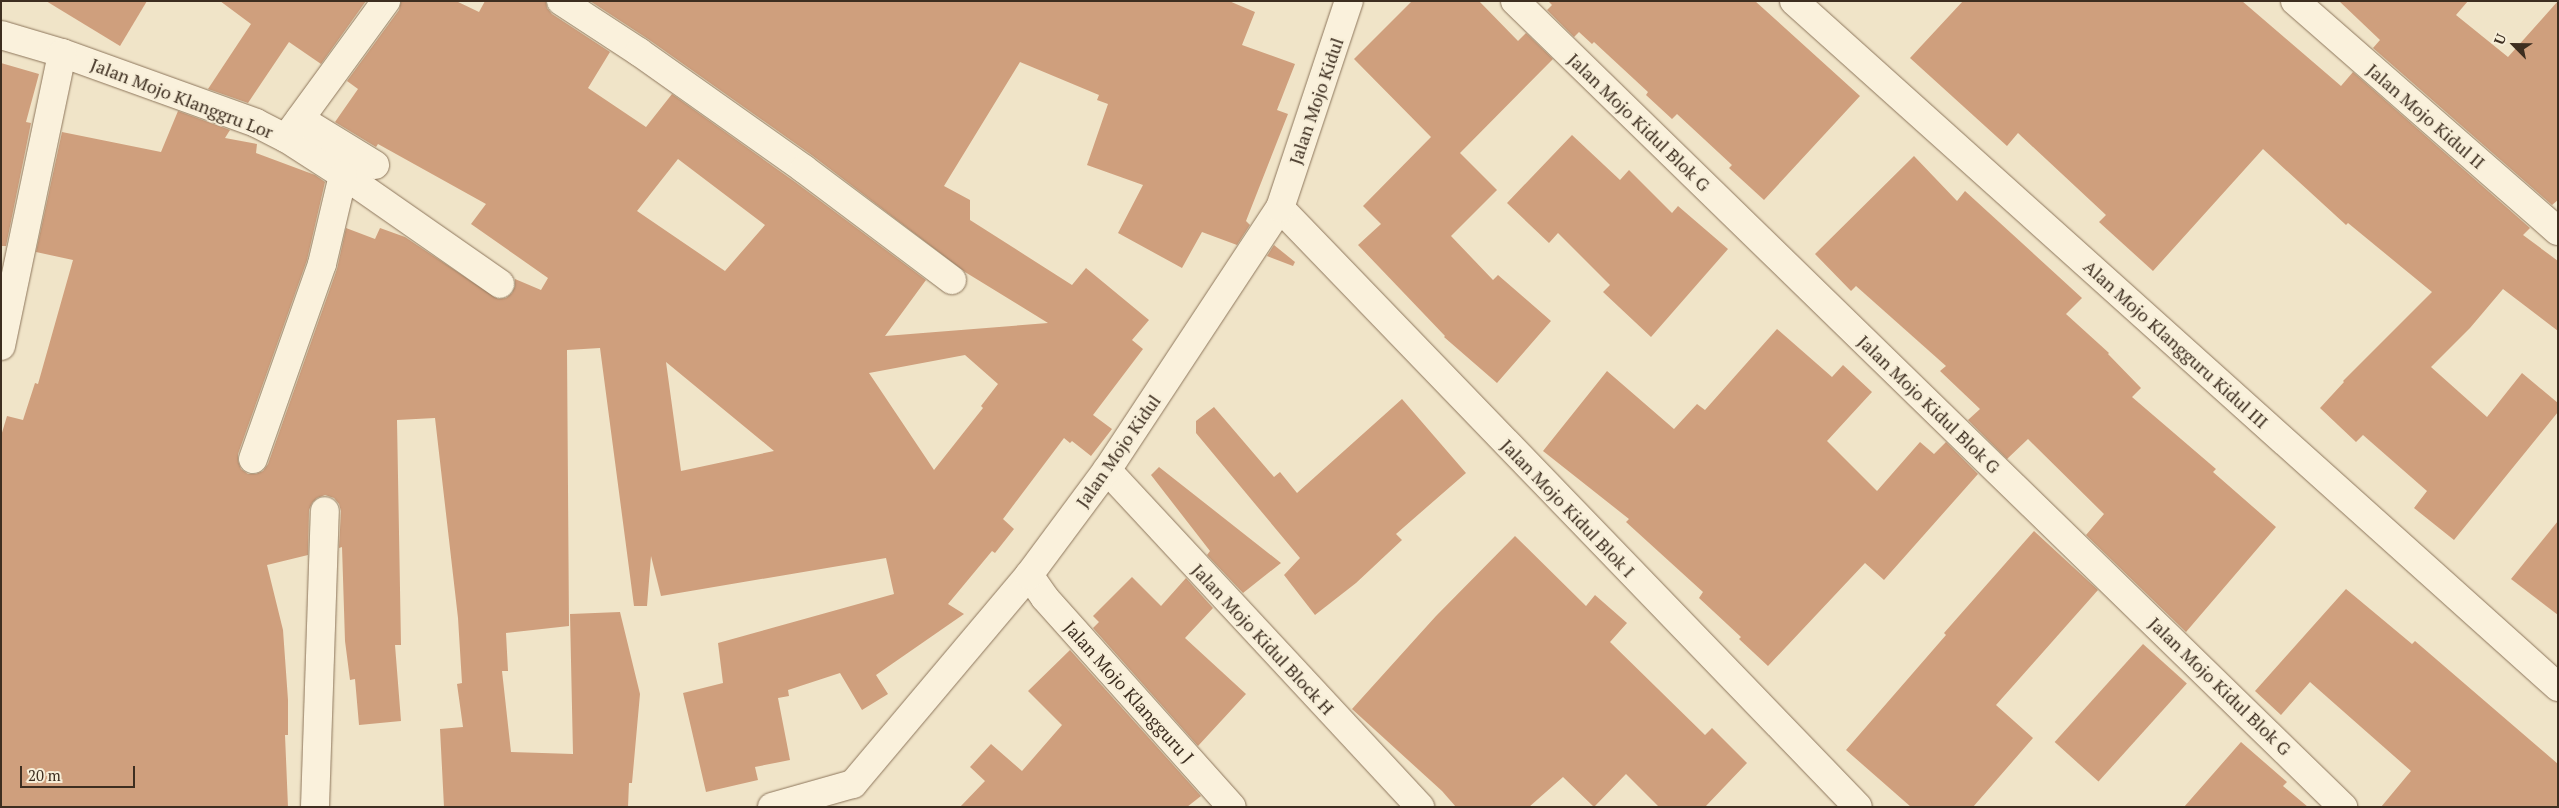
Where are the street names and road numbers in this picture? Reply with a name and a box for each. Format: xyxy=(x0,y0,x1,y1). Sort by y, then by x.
street label: Jalan Mojo Kidul xyxy=(1284,35,1348,167)
street label: Jalan Mojo Kidul Blok G xyxy=(1563,48,1715,196)
street label: Jalan Mojo Klanggru Lor xyxy=(88,53,276,143)
street label: Jalan Mojo Kidul II xyxy=(2362,59,2490,173)
street label: Alan Mojo Klangguru Kidul III xyxy=(2079,255,2273,433)
street label: Jalan Mojo Kidul Blok G xyxy=(1853,330,2005,478)
street label: Jalan Mojo Kidul xyxy=(1071,390,1165,512)
street label: Jalan Mojo Kidul Blok I xyxy=(1497,435,1639,581)
street label: Jalan Mojo Kidul Block H xyxy=(1187,559,1339,719)
street label: Jalan Mojo Kidul Blok G xyxy=(2144,612,2296,760)
street label: Jalan Mojo Klangguru J xyxy=(1060,617,1198,767)

